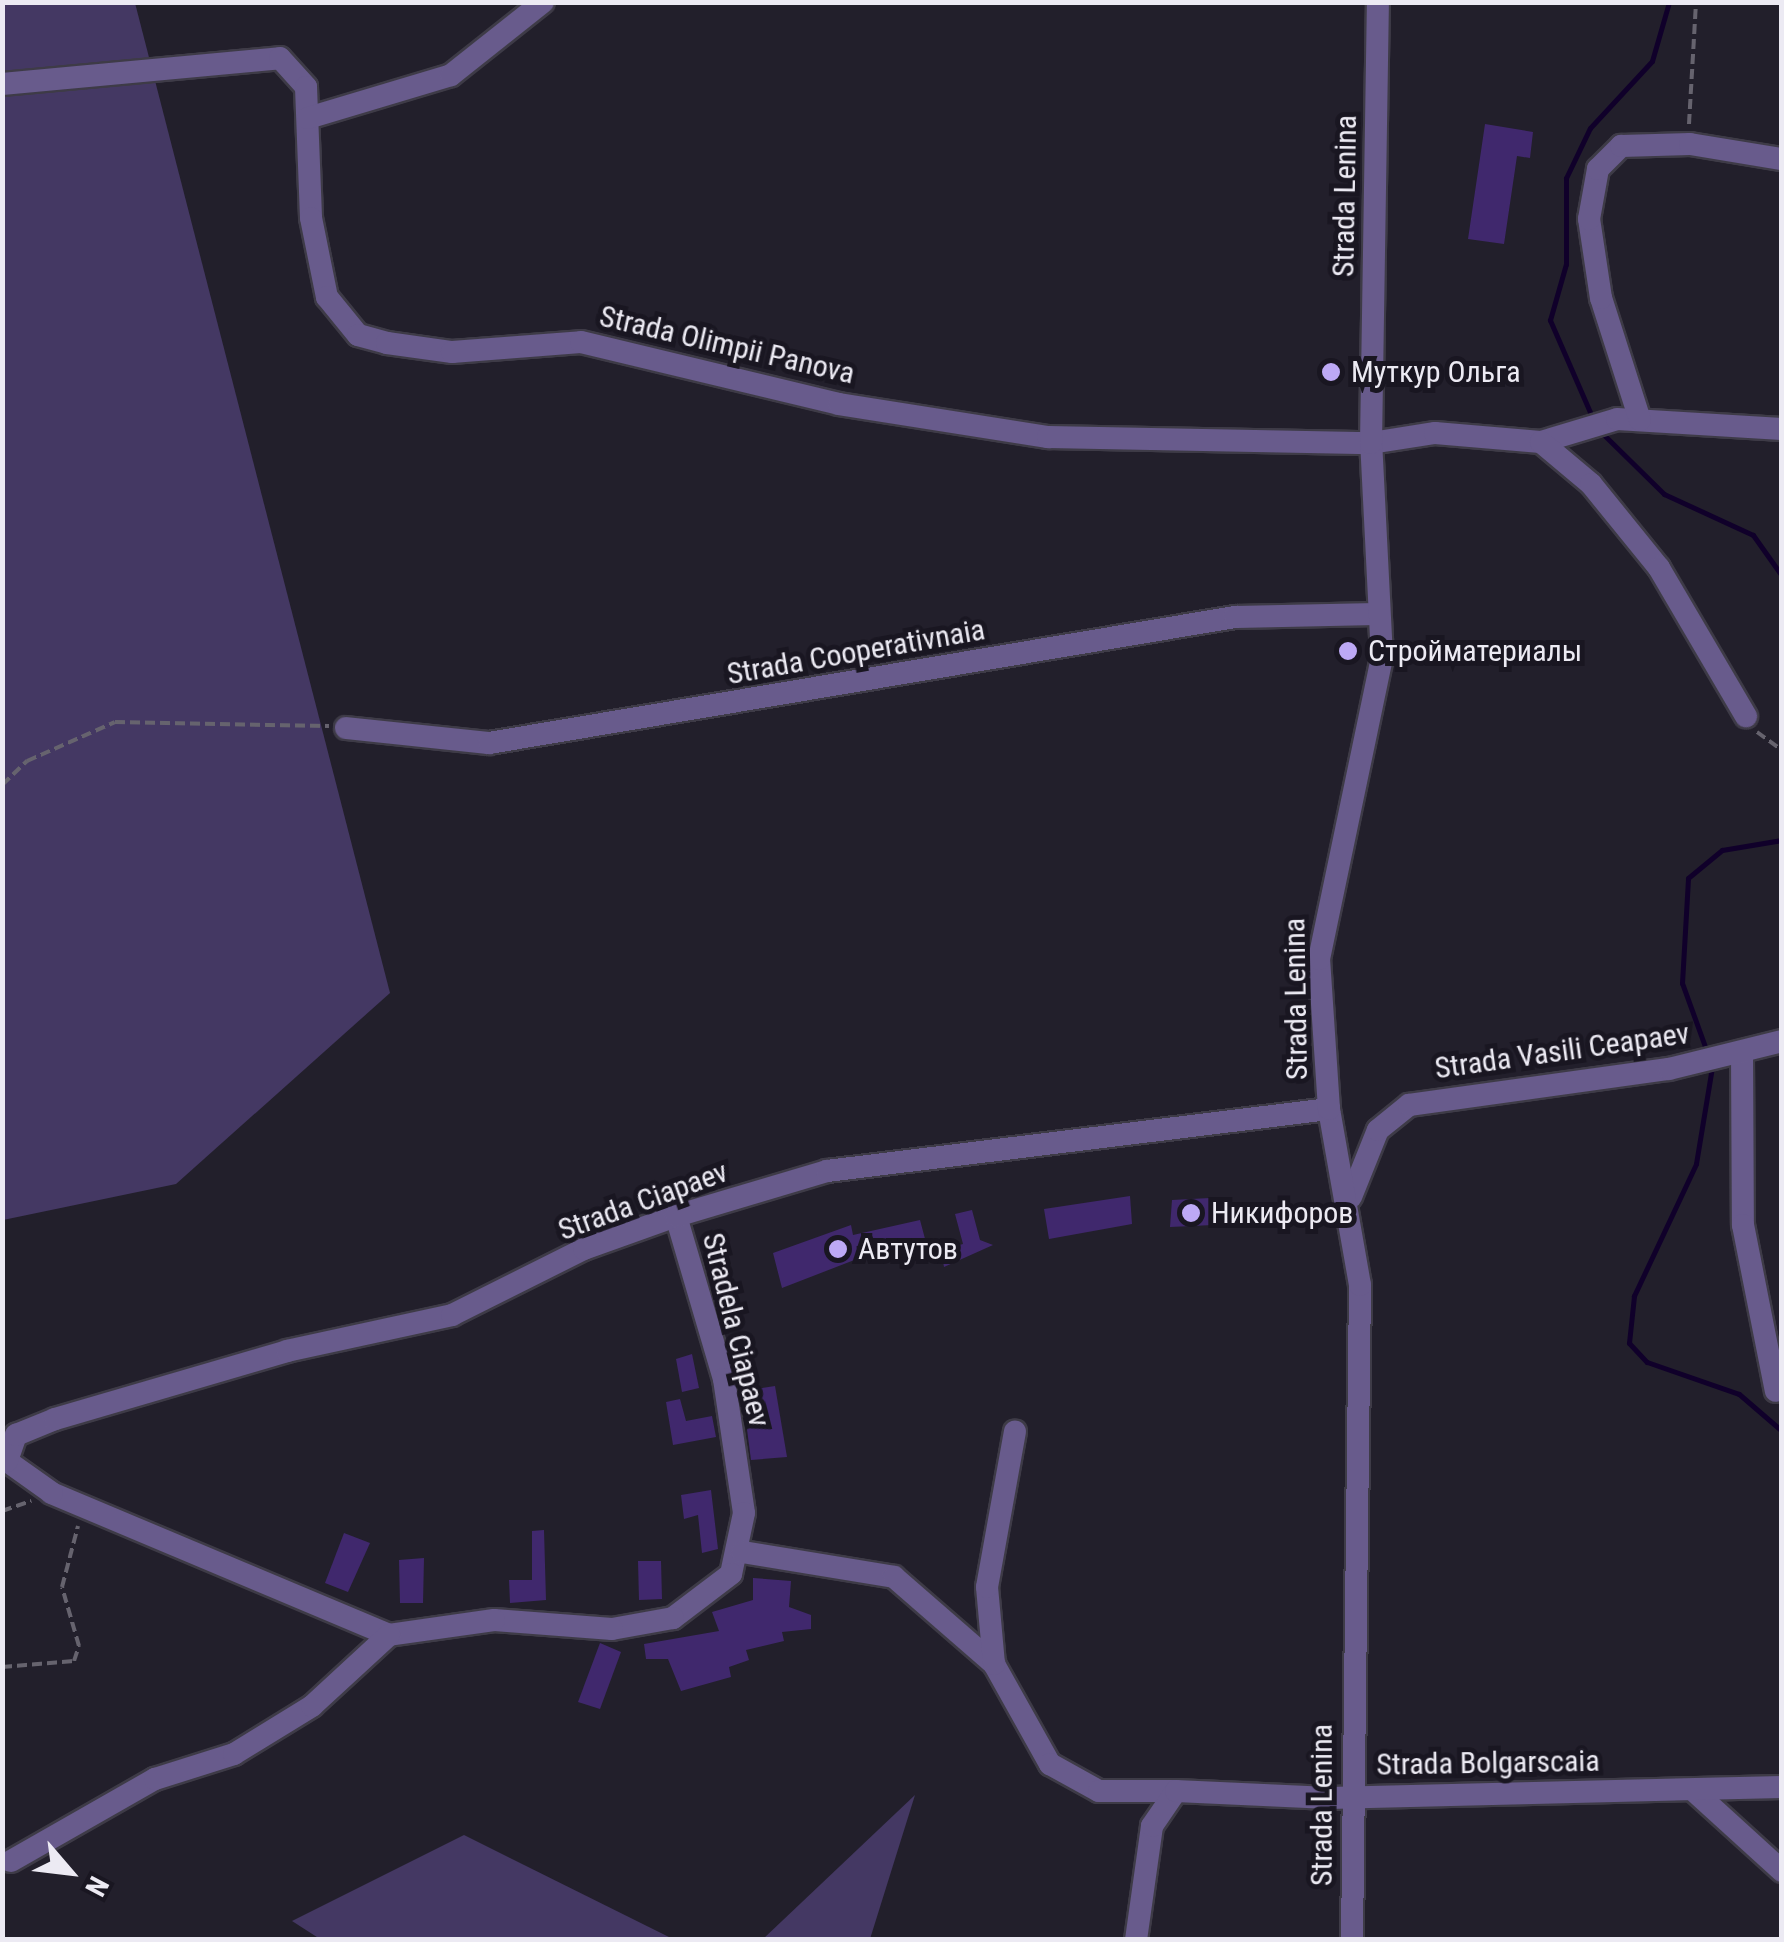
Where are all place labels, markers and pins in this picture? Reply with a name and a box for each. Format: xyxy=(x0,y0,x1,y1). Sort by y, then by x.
place label: Муткур Ольга xyxy=(1351,354,1521,390)
marker: Муткур Ольга xyxy=(1320,361,1342,383)
place label: Стройматериалы xyxy=(1368,633,1582,669)
marker: Стройматериалы xyxy=(1337,640,1359,662)
place label: Никифоров xyxy=(1211,1195,1353,1231)
marker: Никифоров xyxy=(1180,1202,1202,1224)
place label: Автутов xyxy=(858,1231,958,1267)
marker: Автутов xyxy=(827,1238,849,1260)

